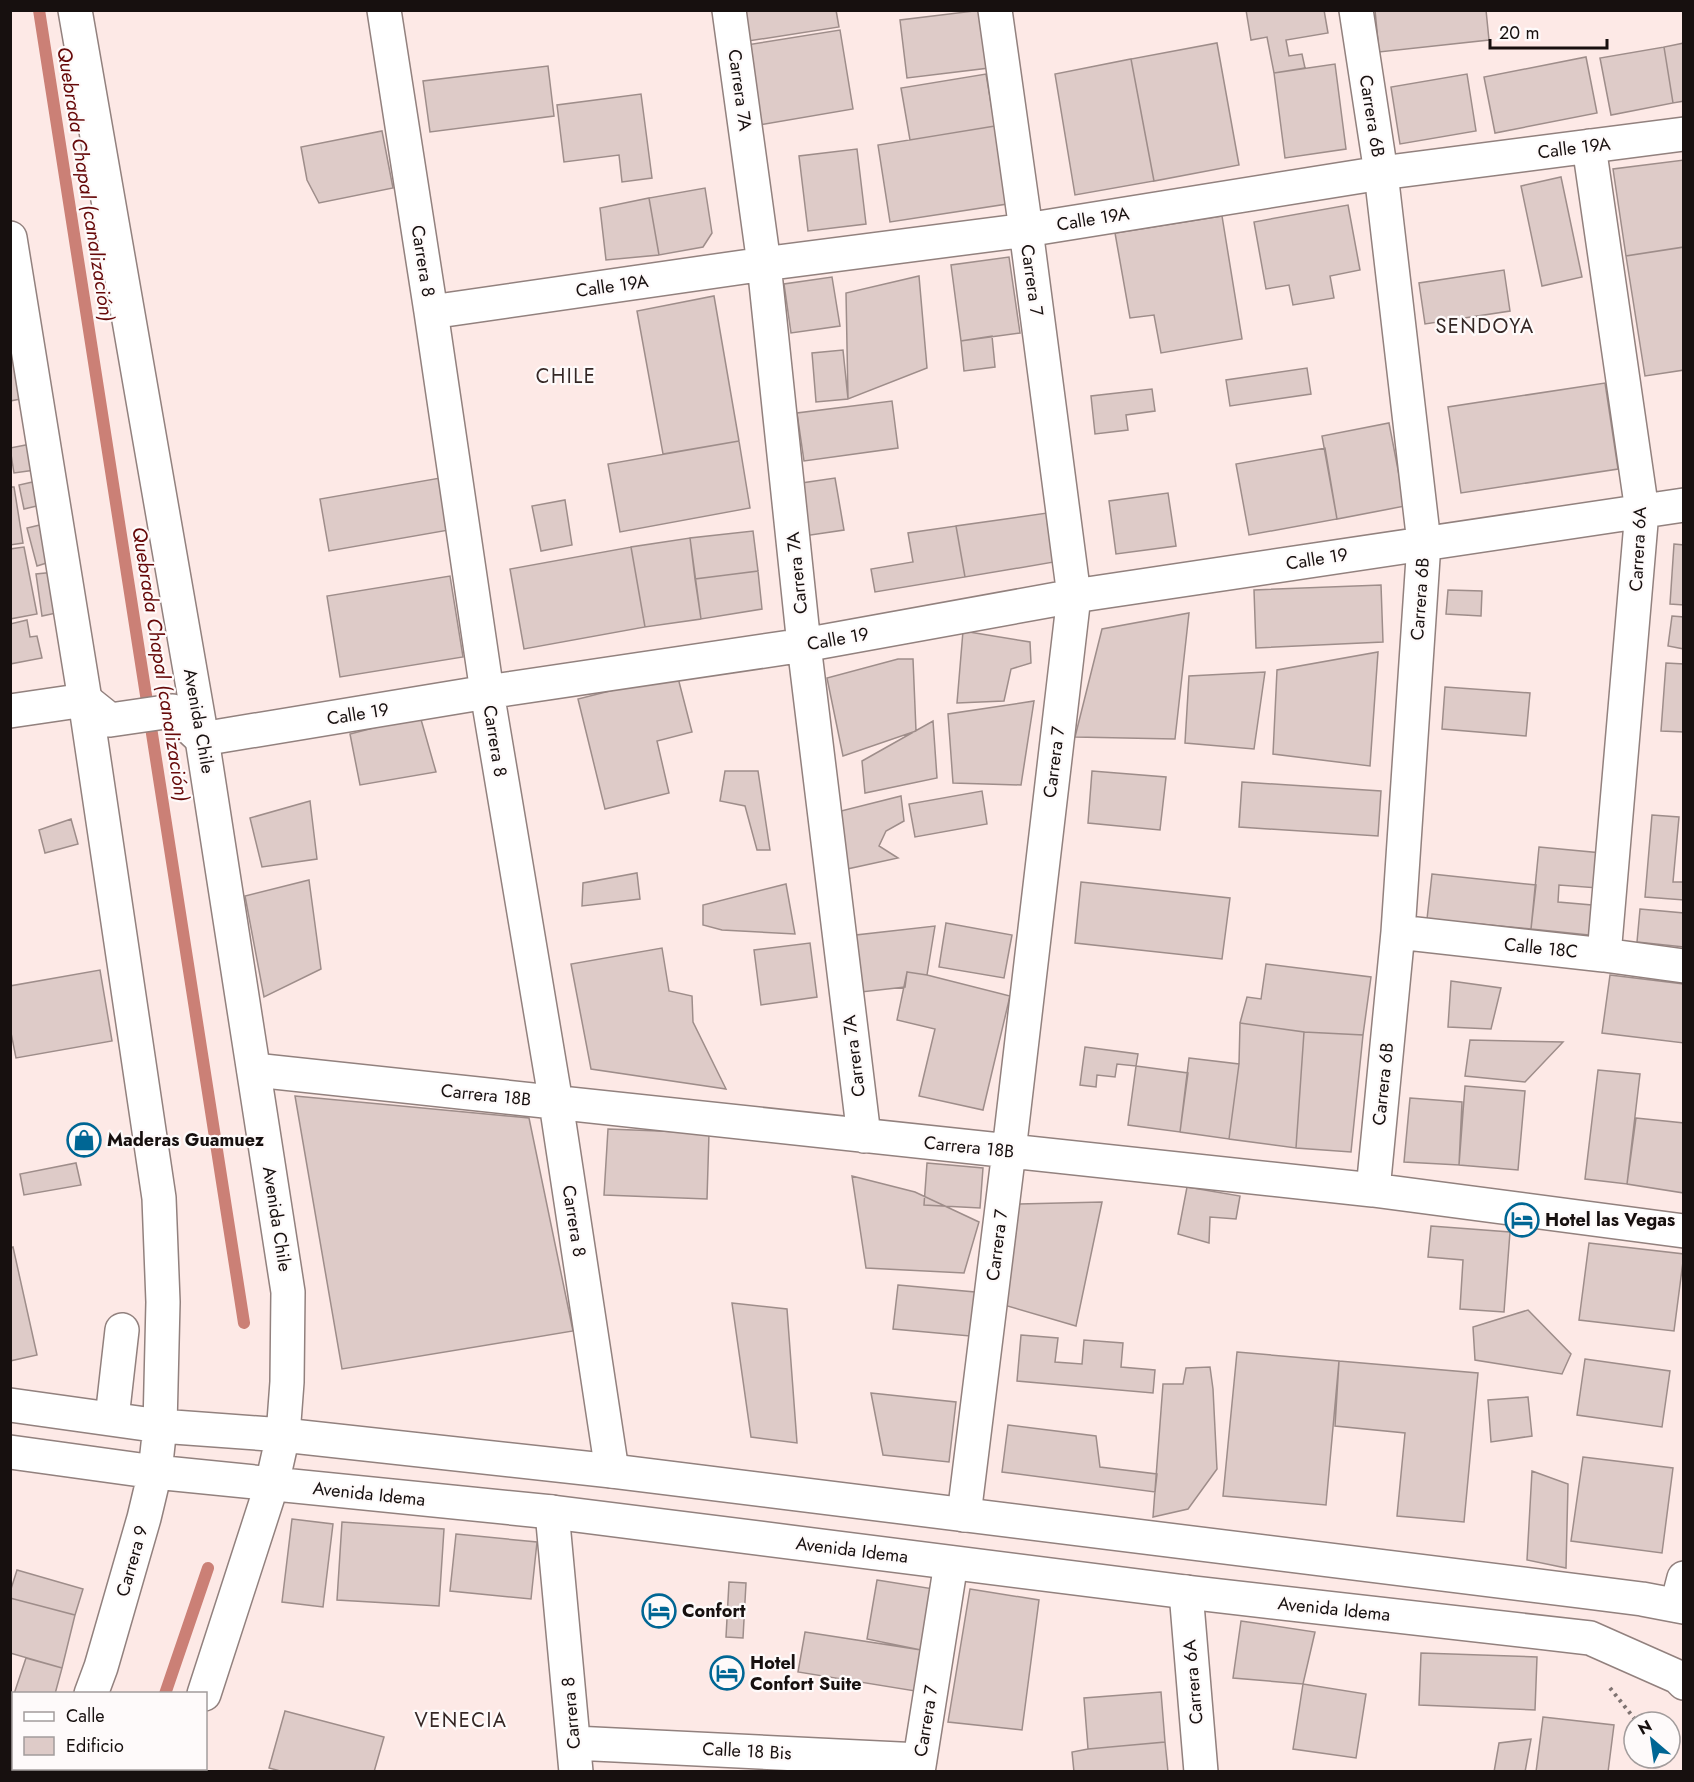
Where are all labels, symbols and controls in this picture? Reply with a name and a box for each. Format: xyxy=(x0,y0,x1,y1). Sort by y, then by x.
scale bar xyxy=(1490,12,1607,50)
text: 20 m xyxy=(1499,20,1539,46)
water label: Quebrada Chapal (canalización) xyxy=(49,45,122,324)
street label: Carrera 7A xyxy=(721,48,759,133)
street label: Carrera 6B xyxy=(1353,73,1391,159)
street label: Calle 19A xyxy=(1536,131,1612,165)
street label: Calle 19A xyxy=(1055,200,1131,238)
street label: Carrera 8 xyxy=(404,223,442,299)
street label: Carrera 7 xyxy=(1014,243,1050,318)
street label: Calle 19A xyxy=(574,268,650,304)
district label: SENDOYA xyxy=(1435,312,1535,341)
district label: CHILE xyxy=(536,362,596,391)
street label: Carrera 6A xyxy=(1623,506,1653,592)
water label: Quebrada Chapal (canalización) xyxy=(124,525,197,804)
street label: Carrera 7A xyxy=(780,531,814,615)
street label: Calle 19 xyxy=(1284,541,1350,577)
street label: Carrera 6B xyxy=(1404,557,1436,641)
street label: Calle 19 xyxy=(805,621,871,657)
street label: Avenida Chile xyxy=(177,666,221,776)
street label: Calle 19 xyxy=(325,696,391,732)
street label: Carrera 8 xyxy=(476,703,514,779)
street label: Carrera 7 xyxy=(1037,724,1071,799)
street label: Calle 18C xyxy=(1503,931,1579,965)
street label: Carrera 7A xyxy=(836,1014,872,1098)
street label: Carrera 6B xyxy=(1366,1041,1400,1127)
street label: Carrera 18B xyxy=(440,1077,532,1113)
shop icon: Maderas Guamuez xyxy=(66,1122,102,1158)
place label: Maderas Guamuez xyxy=(107,1127,265,1153)
street label: Carrera 18B xyxy=(923,1129,1015,1165)
street label: Avenida Chile xyxy=(256,1165,298,1273)
street label: Carrera 8 xyxy=(555,1183,593,1259)
hotel icon: Hotel las Vegas xyxy=(1504,1202,1540,1238)
street label: Carrera 7 xyxy=(980,1207,1014,1282)
place label: Hotel las Vegas xyxy=(1545,1207,1675,1233)
street label: Avenida Idema xyxy=(311,1475,427,1513)
street label: Carrera 9 xyxy=(109,1522,155,1600)
street label: Avenida Idema xyxy=(794,1530,910,1570)
street label: Avenida Idema xyxy=(1276,1590,1392,1628)
hotel icon: Confort xyxy=(641,1593,677,1629)
place label: Confort xyxy=(682,1598,746,1624)
street label: Carrera 6A xyxy=(1176,1639,1210,1725)
place label: Hotel Confort Suite xyxy=(750,1650,862,1697)
hotel icon: Hotel Confort Suite xyxy=(709,1655,745,1691)
street label: Carrera 8 xyxy=(555,1676,587,1750)
street label: Carrera 7 xyxy=(908,1683,945,1759)
legend xyxy=(12,1692,207,1770)
text: Calle xyxy=(66,1703,105,1729)
district label: VENECIA xyxy=(415,1706,508,1735)
north arrow xyxy=(1622,1710,1682,1770)
text: N xyxy=(1634,1714,1656,1740)
text: Edificio xyxy=(66,1733,124,1759)
street label: Calle 18 Bis xyxy=(702,1736,792,1766)

